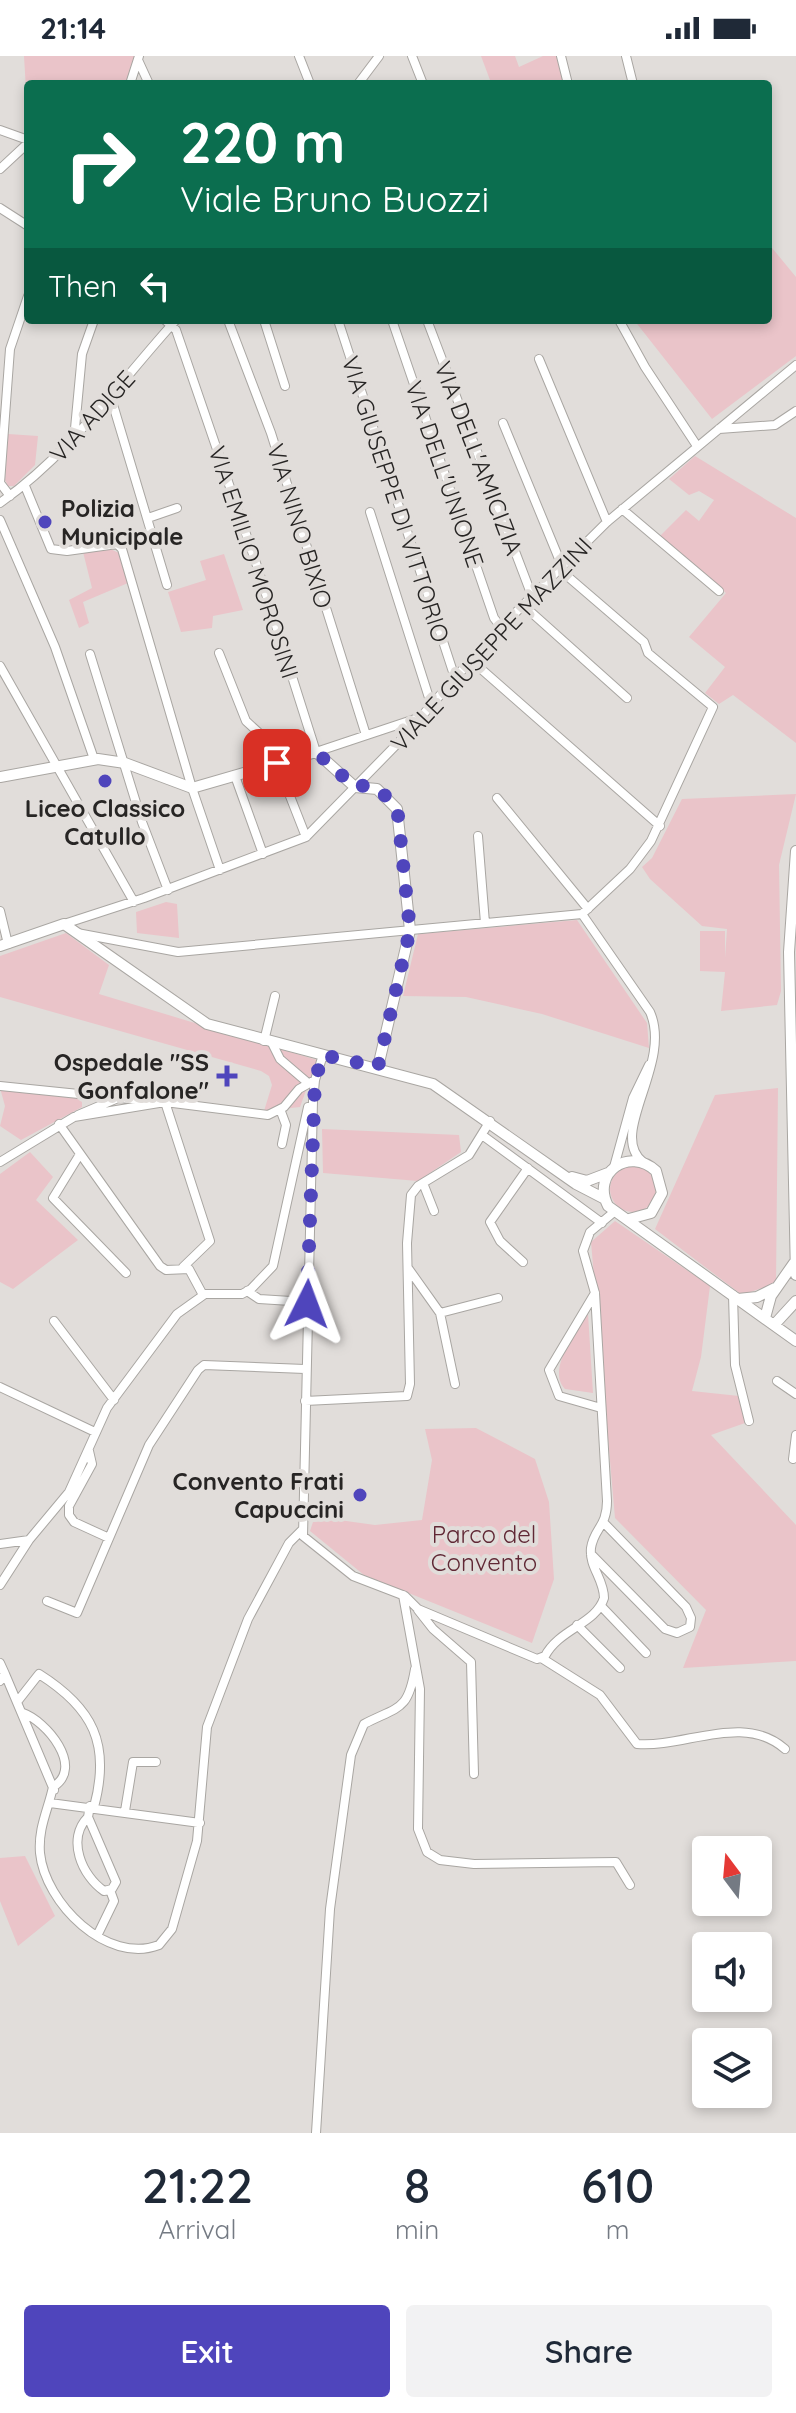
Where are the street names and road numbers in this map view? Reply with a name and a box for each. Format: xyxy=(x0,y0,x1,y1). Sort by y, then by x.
street label: VIA GIUSEPPE DI VITTORIO xyxy=(335,352,457,646)
street label: VIA DELL'AMICIZIA xyxy=(428,357,530,559)
street label: VIA ADIGE xyxy=(43,364,141,468)
street label: VIA DELL'UNIONE xyxy=(399,377,491,571)
street label: VIA NINO BIXIO xyxy=(261,440,339,612)
street label: VIA EMILIO MOROSINI xyxy=(202,442,306,682)
street label: VIALE GIUSEPPE MAZZINI xyxy=(384,531,598,757)

